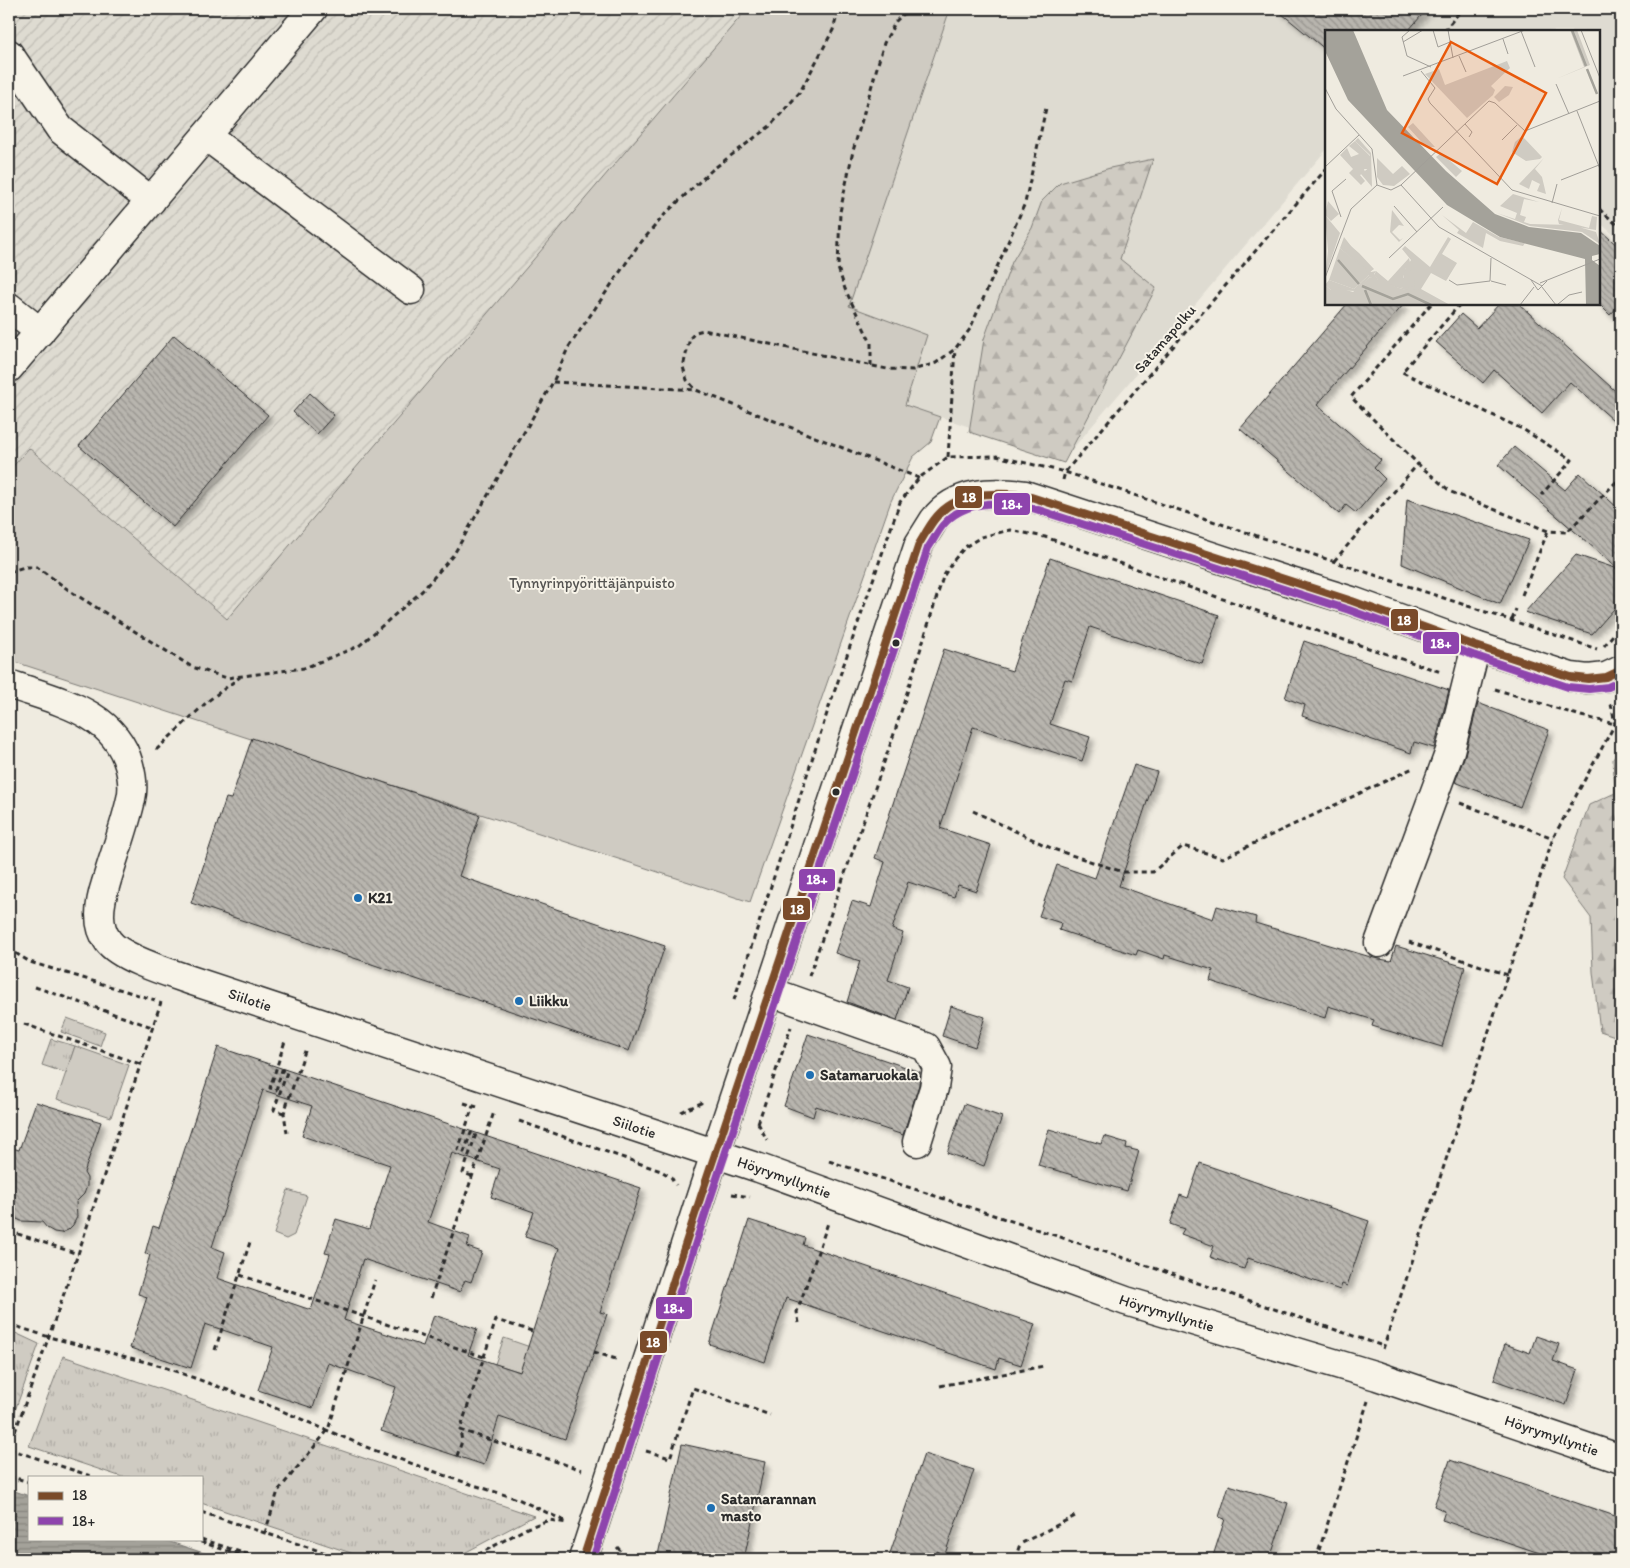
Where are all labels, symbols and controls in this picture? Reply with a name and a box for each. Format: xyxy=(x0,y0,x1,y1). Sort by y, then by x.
inset map xyxy=(1325,30,1600,305)
street label: Satamapolku xyxy=(1130,301,1200,377)
line badge: 18 xyxy=(954,485,983,509)
text: 18 xyxy=(962,489,976,506)
line badge: 18+ xyxy=(993,492,1031,516)
text: 18+ xyxy=(1001,496,1023,513)
park label: Tynnyrinpyörittäjänpuisto xyxy=(509,574,675,592)
line badge: 18 xyxy=(1390,608,1419,632)
text: 18 xyxy=(1397,612,1411,629)
line badge: 18+ xyxy=(1422,631,1460,655)
text: 18+ xyxy=(1430,635,1452,652)
unlabelled marker xyxy=(891,638,901,648)
unlabelled marker xyxy=(831,787,841,797)
line badge: 18+ xyxy=(798,868,836,892)
text: 18+ xyxy=(806,871,828,888)
place label: K21 xyxy=(368,889,392,907)
marker: K21 xyxy=(352,892,364,904)
line badge: 18 xyxy=(782,897,811,921)
text: 18 xyxy=(790,901,804,918)
street label: Siilotie xyxy=(226,984,274,1015)
place label: Liikku xyxy=(529,992,569,1010)
marker: Liikku xyxy=(513,995,525,1007)
place label: Satamaruokala xyxy=(820,1066,919,1084)
marker: Satamaruokala xyxy=(804,1069,816,1081)
street label: Siilotie xyxy=(610,1111,658,1142)
street label: Höyrymyllyntie xyxy=(735,1152,834,1202)
street label: Höyrymyllyntie xyxy=(1117,1290,1216,1336)
line badge: 18+ xyxy=(655,1296,693,1320)
text: 18+ xyxy=(663,1300,685,1317)
line badge: 18 xyxy=(639,1330,668,1354)
text: 18 xyxy=(646,1334,660,1351)
street label: Höyrymyllyntie xyxy=(1502,1411,1601,1460)
legend xyxy=(28,1476,202,1540)
text: 18 xyxy=(72,1486,87,1504)
place label: Satamarannan masto xyxy=(720,1490,817,1525)
marker: Satamarannan masto xyxy=(705,1502,717,1514)
text: 18+ xyxy=(72,1512,95,1530)

